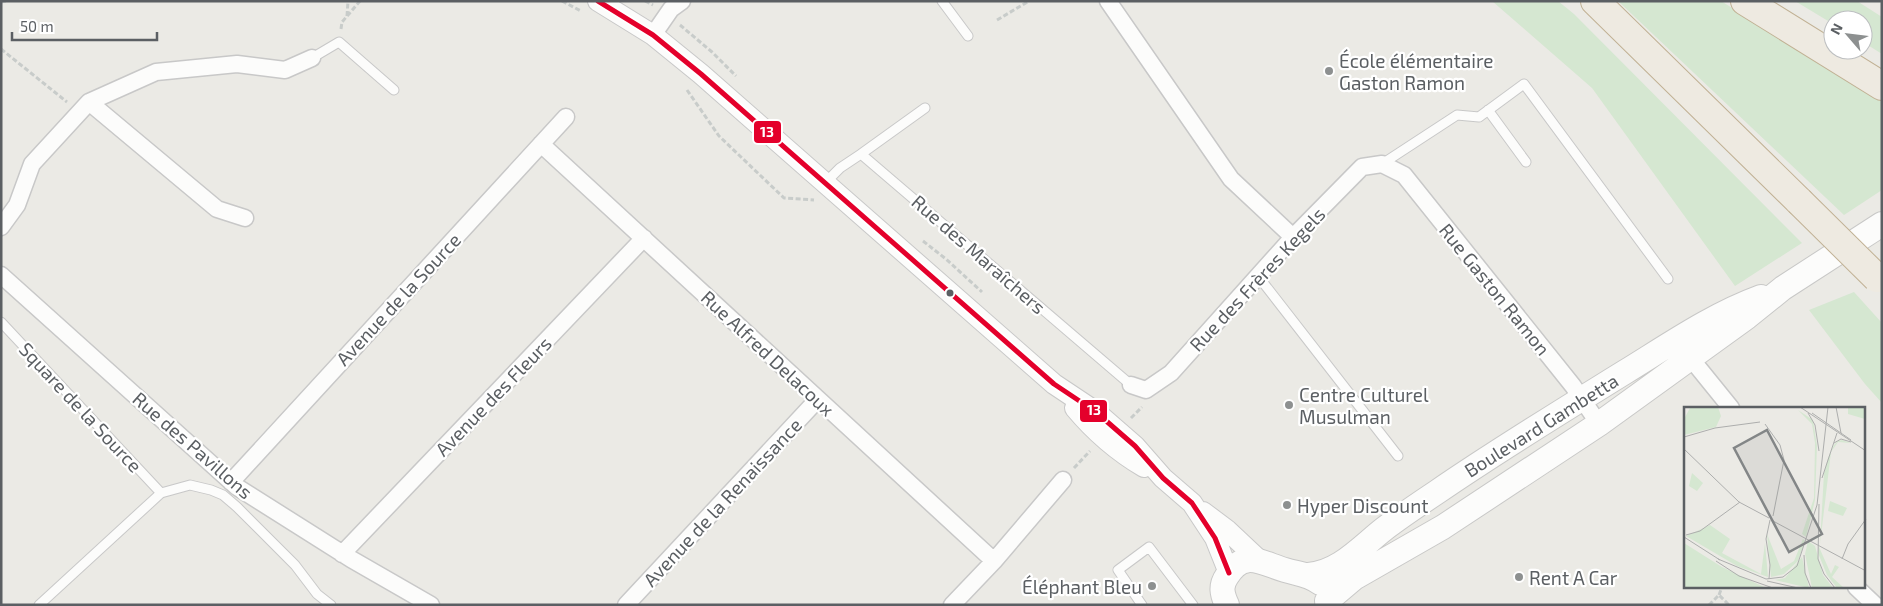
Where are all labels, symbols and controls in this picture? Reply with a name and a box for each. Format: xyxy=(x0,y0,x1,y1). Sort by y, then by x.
scale bar xyxy=(12,10,158,42)
north arrow xyxy=(1823,10,1873,60)
text: 50 m xyxy=(20,17,54,35)
text: N xyxy=(1826,20,1846,37)
place label: École élémentaire Gaston Ramon xyxy=(1339,49,1494,94)
marker: École élémentaire Gaston Ramon xyxy=(1323,65,1335,77)
line badge: 13 xyxy=(753,120,782,144)
text: 13 xyxy=(760,123,774,140)
street label: Rue des Maraîchers xyxy=(907,190,1051,318)
street label: Rue des Frères Kegels xyxy=(1184,202,1330,356)
street label: Rue Gaston Ramon xyxy=(1435,218,1555,360)
street label: Avenue de la Source xyxy=(331,228,465,370)
street label: Rue Alfred Delacoux xyxy=(697,285,839,421)
unlabelled marker xyxy=(945,288,955,298)
street label: Avenue des Fleurs xyxy=(430,332,556,460)
street label: Square de la Source xyxy=(15,337,147,477)
street label: Boulevard Gambetta xyxy=(1460,368,1622,482)
place label: Centre Culturel Musulman xyxy=(1299,383,1429,428)
street label: Rue des Pavillons xyxy=(128,387,258,503)
line badge: 13 xyxy=(1079,399,1108,423)
marker: Centre Culturel Musulman xyxy=(1283,399,1295,411)
text: 13 xyxy=(1087,401,1101,418)
inset map xyxy=(1684,407,1866,588)
street label: Avenue de la Renaissance xyxy=(638,413,806,591)
place label: Hyper Discount xyxy=(1297,494,1428,517)
marker: Hyper Discount xyxy=(1281,499,1293,511)
place label: Rent A Car xyxy=(1529,566,1618,589)
marker: Rent A Car xyxy=(1513,571,1525,583)
place label: Éléphant Bleu xyxy=(1022,575,1142,598)
marker: Éléphant Bleu xyxy=(1146,580,1158,592)

